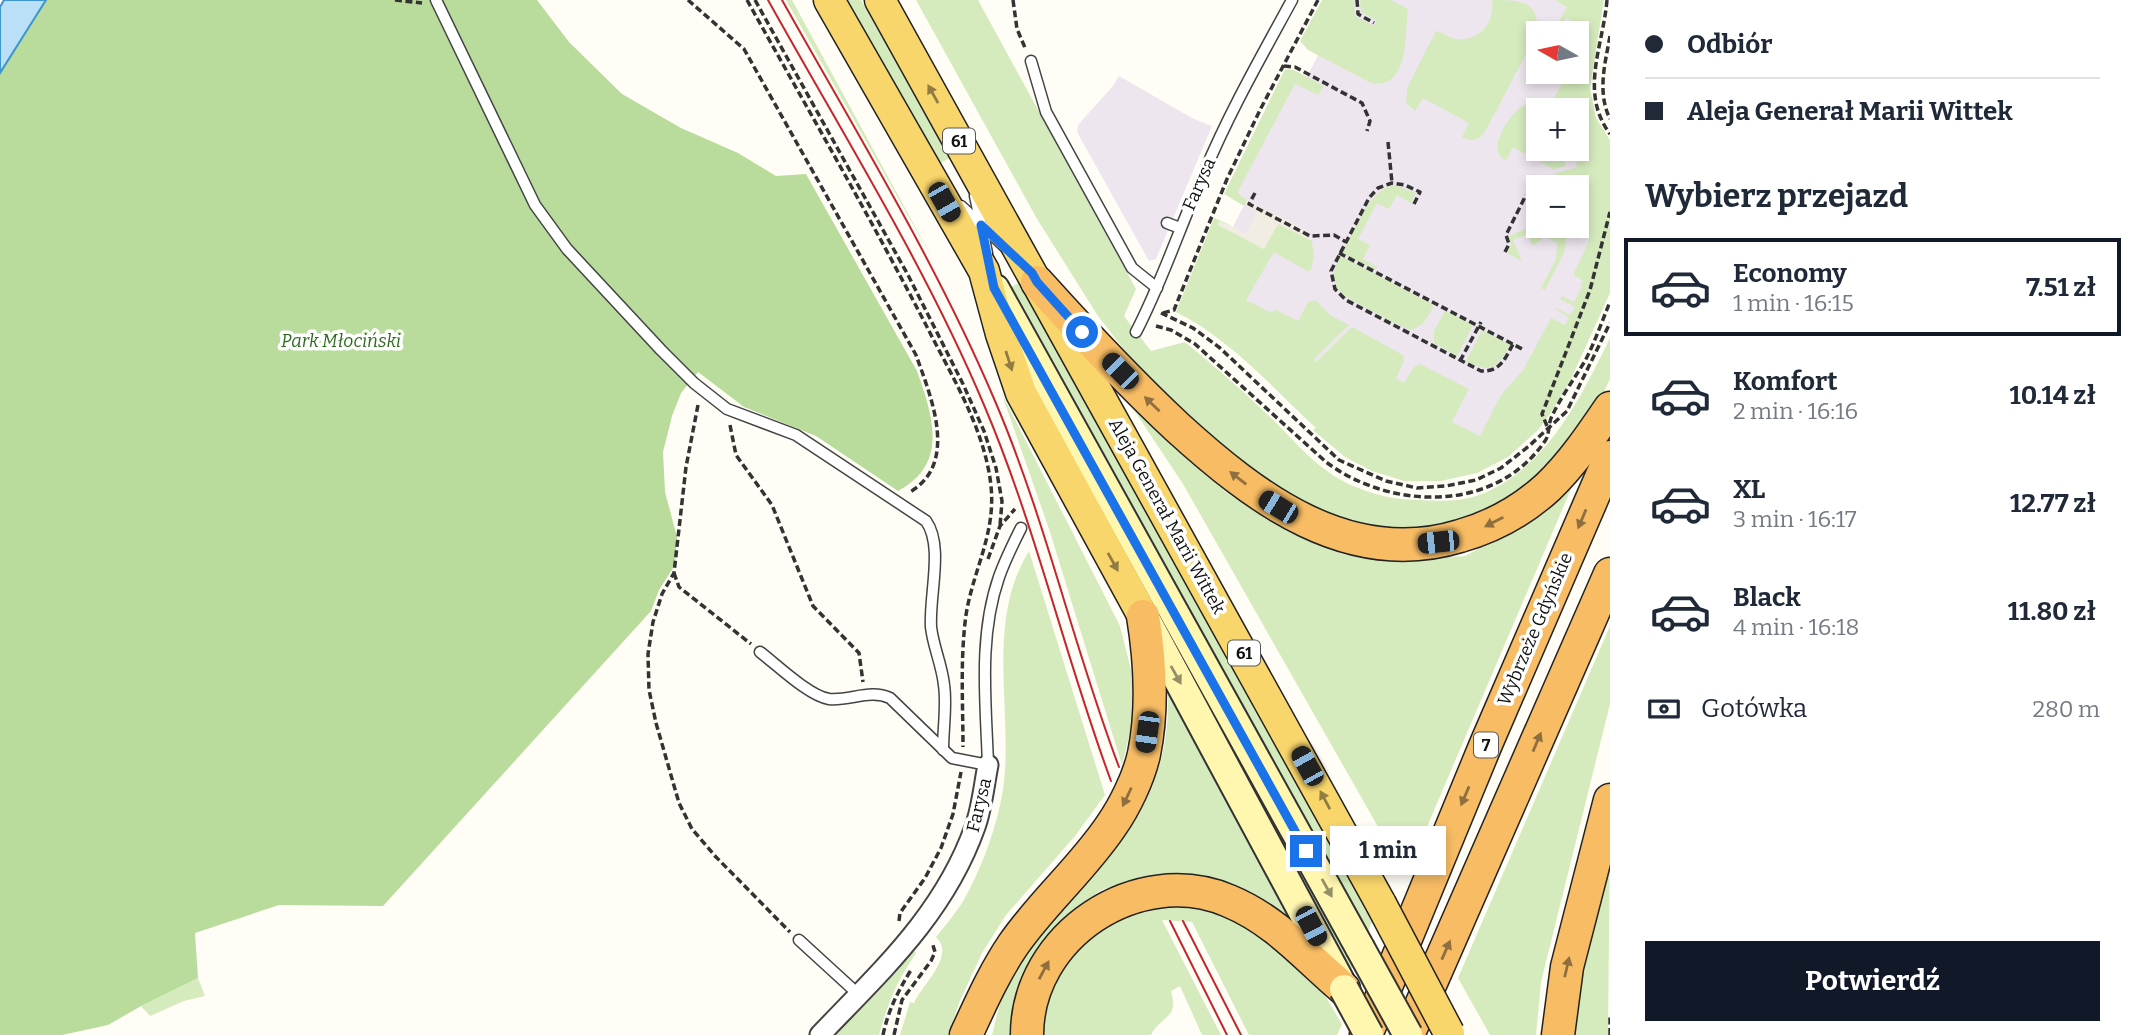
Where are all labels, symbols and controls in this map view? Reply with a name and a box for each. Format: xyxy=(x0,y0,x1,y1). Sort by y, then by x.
north arrow xyxy=(1526,21,1589,84)
map controls xyxy=(1526,21,1589,238)
text: Odbiór xyxy=(1687,29,1772,60)
one-way arrow xyxy=(927,84,938,104)
text: Aleja Generał Marii Wittek xyxy=(1687,96,2013,127)
button: + xyxy=(1526,98,1589,161)
road number: 61 xyxy=(943,128,975,154)
street label: Farysa xyxy=(1178,154,1220,214)
button: − xyxy=(1526,175,1589,238)
text: Wybierz przejazd xyxy=(1645,177,1908,215)
car xyxy=(925,179,964,225)
icon: car xyxy=(1649,256,1712,319)
text: Economy xyxy=(1733,258,1847,289)
text: 7.51 zł xyxy=(2026,272,2096,303)
text: 1 min · 16:15 xyxy=(1733,289,1854,317)
route start xyxy=(1066,316,1098,348)
park label: Park Młociński xyxy=(281,330,401,352)
car xyxy=(1098,349,1143,393)
one-way arrow xyxy=(1004,350,1014,371)
icon: car xyxy=(1649,364,1712,427)
text: Komfort xyxy=(1733,366,1838,397)
text: 10.14 zł xyxy=(2009,380,2096,411)
one-way arrow xyxy=(1144,396,1161,412)
text: 2 min · 16:16 xyxy=(1733,397,1858,425)
street label: Aleja Generał Marii Wittek xyxy=(1104,414,1230,618)
one-way arrow xyxy=(1229,471,1247,486)
icon: car xyxy=(1649,472,1712,535)
text: XL xyxy=(1733,474,1765,505)
car xyxy=(1255,487,1302,527)
text: 12.77 zł xyxy=(2010,488,2096,519)
text: 3 min · 16:17 xyxy=(1733,505,1856,533)
one-way arrow xyxy=(1576,509,1588,529)
one-way arrow xyxy=(1484,517,1504,528)
car xyxy=(1417,529,1460,555)
street label: Wybrzeże Gdyńskie xyxy=(1493,549,1577,709)
one-way arrow xyxy=(1107,553,1119,572)
icon: car xyxy=(1649,580,1712,643)
text: Black xyxy=(1733,582,1801,613)
text: 11.80 zł xyxy=(2008,596,2096,627)
text: 4 min · 16:18 xyxy=(1733,613,1859,641)
road number: 61 xyxy=(1228,640,1260,666)
one-way arrow xyxy=(1170,665,1182,685)
icon: cash xyxy=(1645,690,1683,728)
text: Gotówka xyxy=(1701,693,1807,724)
text: 280 m xyxy=(2032,695,2100,723)
car xyxy=(1134,710,1161,754)
road number: 7 xyxy=(1474,732,1498,758)
one-way arrow xyxy=(1531,732,1543,752)
car xyxy=(1288,743,1327,789)
street label: Farysa xyxy=(962,775,996,834)
one-way arrow xyxy=(1459,786,1470,807)
one-way arrow xyxy=(1121,787,1132,807)
one-way arrow xyxy=(1319,791,1331,810)
callout: 1 min xyxy=(1330,826,1446,876)
route end xyxy=(1290,835,1322,867)
text: 1 min xyxy=(1359,836,1417,864)
one-way arrow xyxy=(1321,878,1332,898)
car xyxy=(1292,903,1331,949)
one-way arrow xyxy=(1441,940,1452,961)
button: Potwierdź xyxy=(1645,941,2100,1021)
one-way arrow xyxy=(1562,956,1573,978)
one-way arrow xyxy=(1038,960,1050,980)

